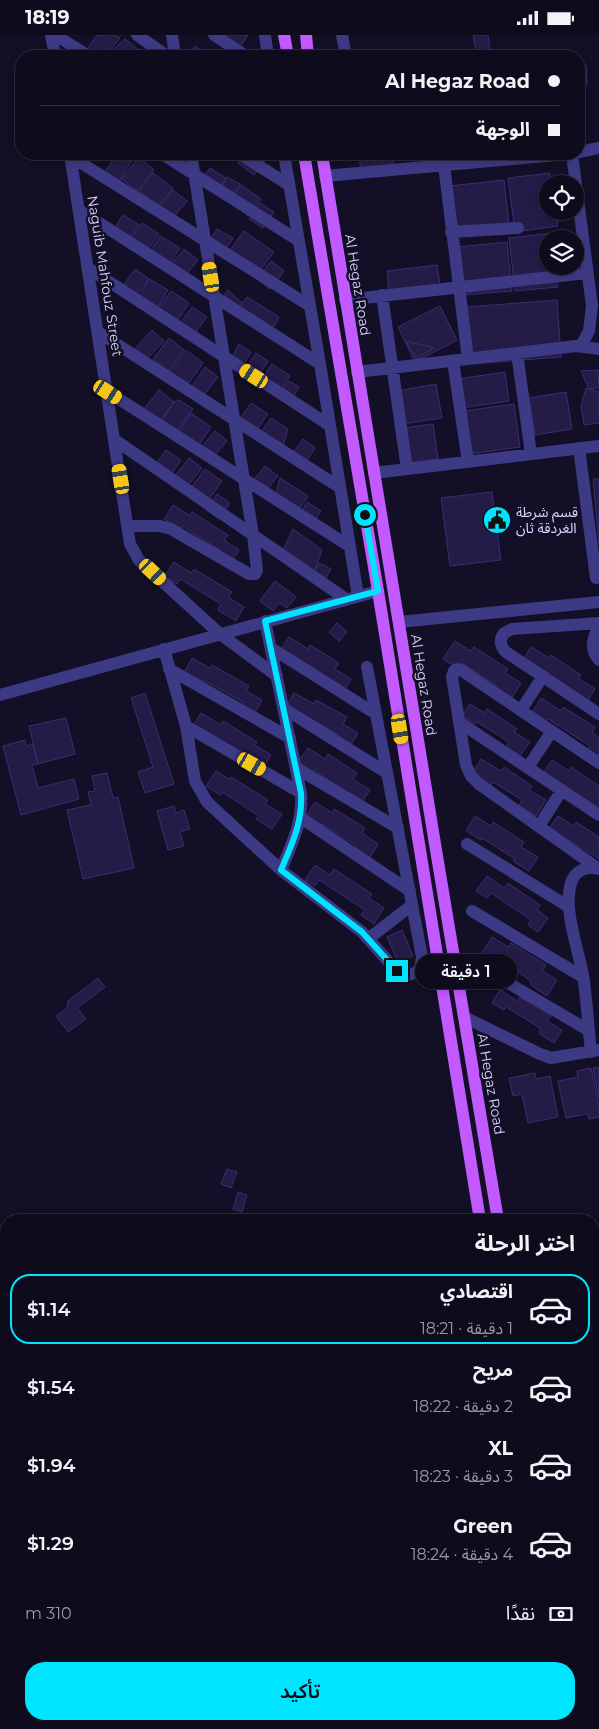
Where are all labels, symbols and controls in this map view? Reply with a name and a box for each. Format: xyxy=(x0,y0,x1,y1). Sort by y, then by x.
text: 18:19 xyxy=(25,6,70,29)
text: Al Hegaz Road xyxy=(385,70,530,93)
text: الوجهة xyxy=(476,118,530,141)
map controls xyxy=(539,175,584,275)
button: locate xyxy=(539,175,584,220)
street label: Naguib Mahfouz Street xyxy=(83,194,127,358)
button: layers xyxy=(539,230,584,275)
street label: Al Hegaz Road xyxy=(341,233,375,337)
car xyxy=(201,261,220,293)
car xyxy=(237,362,270,390)
car xyxy=(91,378,124,406)
car xyxy=(111,463,130,495)
place label: قسم شرطة الغردقة ثان xyxy=(516,503,578,537)
route start xyxy=(354,504,376,526)
public building icon: قسم شرطة الغردقة ثان xyxy=(482,505,512,535)
car xyxy=(136,556,169,588)
street label: Al Hegaz Road xyxy=(407,633,441,737)
car xyxy=(390,713,409,745)
car xyxy=(235,750,268,778)
callout: 1 دقيقة xyxy=(414,953,517,989)
route end xyxy=(386,960,408,982)
text: 1 دقيقة xyxy=(441,962,491,981)
street label: Al Hegaz Road xyxy=(473,1032,509,1136)
text: اختر الرحلة xyxy=(475,1230,575,1257)
text: اقتصادي xyxy=(440,1280,513,1303)
icon: car xyxy=(528,1287,573,1332)
text: $1.14 xyxy=(27,1298,71,1321)
text: 1 دقيقة · 18:21 xyxy=(420,1319,513,1338)
text: مريح xyxy=(473,1358,513,1381)
icon: car xyxy=(528,1365,573,1410)
text: $1.54 xyxy=(27,1376,75,1399)
text: 2 دقيقة · 18:22 xyxy=(413,1397,513,1416)
text: XL xyxy=(488,1437,513,1460)
icon: car xyxy=(528,1443,573,1488)
text: $1.94 xyxy=(27,1454,75,1477)
text: 3 دقيقة · 18:23 xyxy=(413,1467,513,1486)
text: Green xyxy=(453,1515,513,1538)
icon: car xyxy=(528,1521,573,1566)
text: $1.29 xyxy=(27,1532,74,1555)
text: 4 دقيقة · 18:24 xyxy=(411,1545,513,1564)
icon: cash xyxy=(547,1600,575,1628)
text: نقدًا xyxy=(506,1602,535,1625)
text: 310 m xyxy=(25,1604,72,1623)
button: تأكيد xyxy=(25,1662,575,1720)

